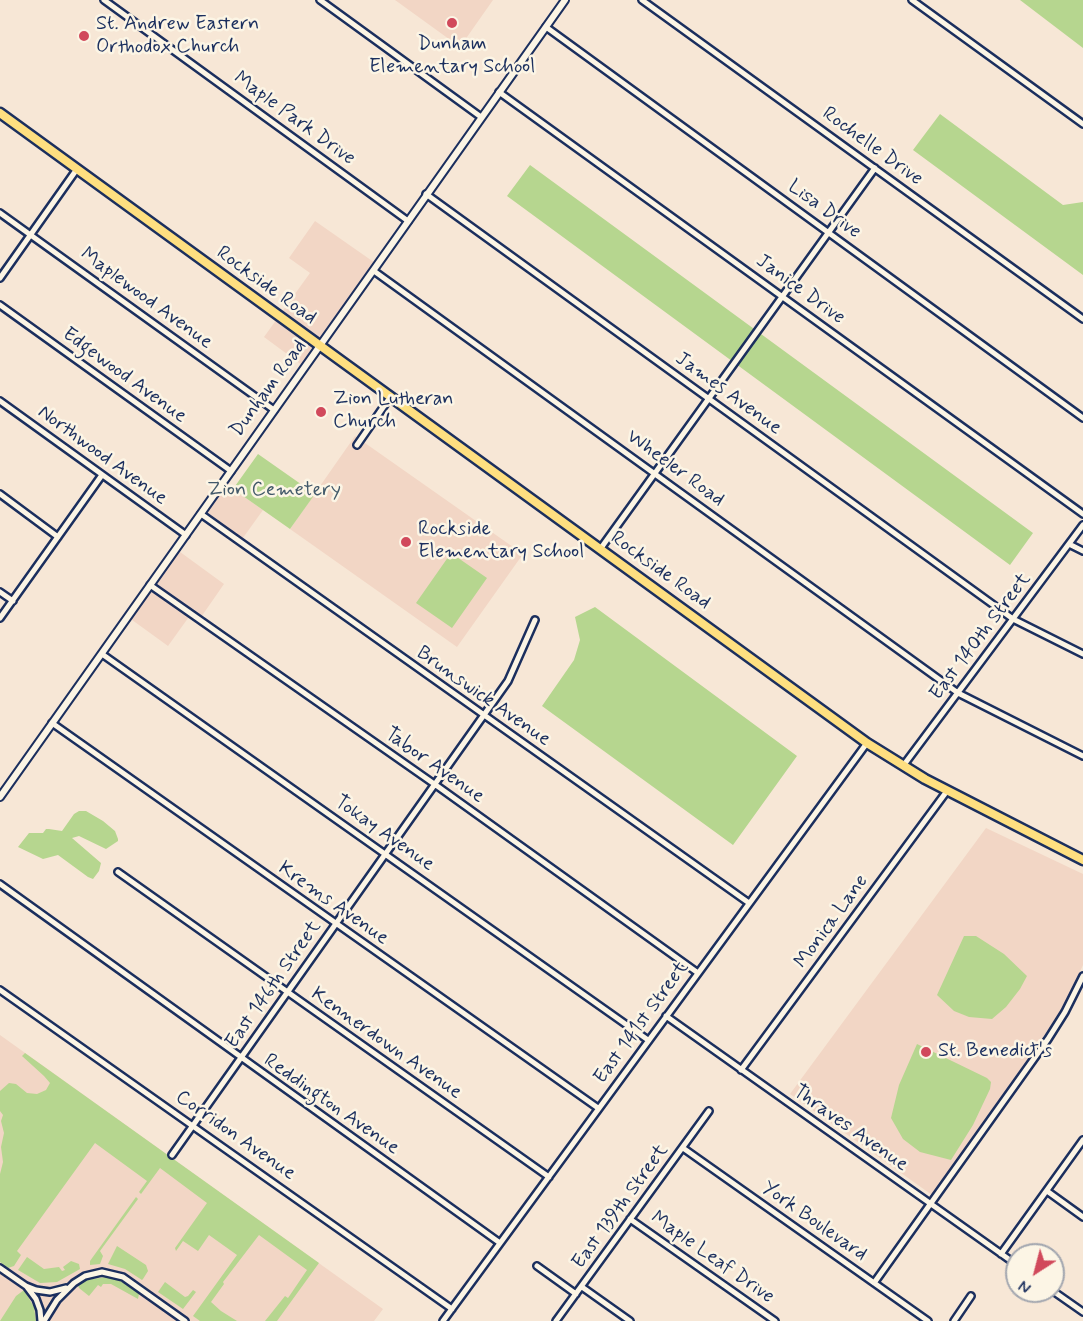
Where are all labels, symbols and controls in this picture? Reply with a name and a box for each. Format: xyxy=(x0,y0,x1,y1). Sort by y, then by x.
place label: St. Andrew Eastern Orthodox Church xyxy=(96,13,259,60)
marker: Dunham Elementary School xyxy=(445,16,459,30)
marker: St. Andrew Eastern Orthodox Church xyxy=(77,29,91,43)
place label: Dunham Elementary School xyxy=(369,33,535,80)
street label: Maple Park Drive xyxy=(229,67,359,171)
street label: Rochelle Drive xyxy=(817,102,927,192)
street label: Lisa Drive xyxy=(783,175,865,245)
street label: Rockside Road xyxy=(211,242,321,330)
street label: Maplewood Avenue xyxy=(75,243,217,355)
street label: Janice Drive xyxy=(751,250,849,330)
street label: Edgewood Avenue xyxy=(57,323,191,429)
street label: Dunham Road xyxy=(226,336,312,442)
street label: James Avenue xyxy=(670,347,786,441)
place label: Zion Lutheran Church xyxy=(333,388,454,435)
street label: Northwood Avenue xyxy=(32,401,172,511)
marker: Zion Lutheran Church xyxy=(314,405,328,419)
street label: Wheeler Road xyxy=(621,425,729,513)
park label: Zion Cemetery xyxy=(207,479,341,503)
place label: Rockside Elementary School xyxy=(418,518,584,565)
street label: Rockside Road xyxy=(605,527,715,615)
marker: Rockside Elementary School xyxy=(399,535,413,549)
street label: East 140th Street xyxy=(925,569,1037,705)
street label: Brunswick Avenue xyxy=(411,642,555,752)
street label: Tabor Avenue xyxy=(379,723,489,809)
street label: Tokay Avenue xyxy=(329,791,439,877)
street label: Krems Avenue xyxy=(273,857,393,951)
street label: Monica Lane xyxy=(790,870,874,974)
street label: East 146th Street xyxy=(221,916,327,1054)
street label: East 141st Street xyxy=(589,957,695,1089)
street label: Kennerdown Avenue xyxy=(306,983,466,1105)
place label: St. Benedict's xyxy=(938,1040,1052,1064)
marker: St. Benedict's xyxy=(919,1045,933,1059)
street label: Reddington Avenue xyxy=(258,1049,404,1161)
street label: Thraves Avenue xyxy=(788,1080,912,1178)
street label: Corridon Avenue xyxy=(170,1086,300,1186)
street label: East 139th Street xyxy=(568,1140,674,1274)
street label: York Boulevard xyxy=(757,1177,871,1267)
street label: Maple Leaf Drive xyxy=(646,1206,778,1310)
north arrow xyxy=(1005,1243,1065,1303)
text: N xyxy=(1015,1275,1036,1298)

